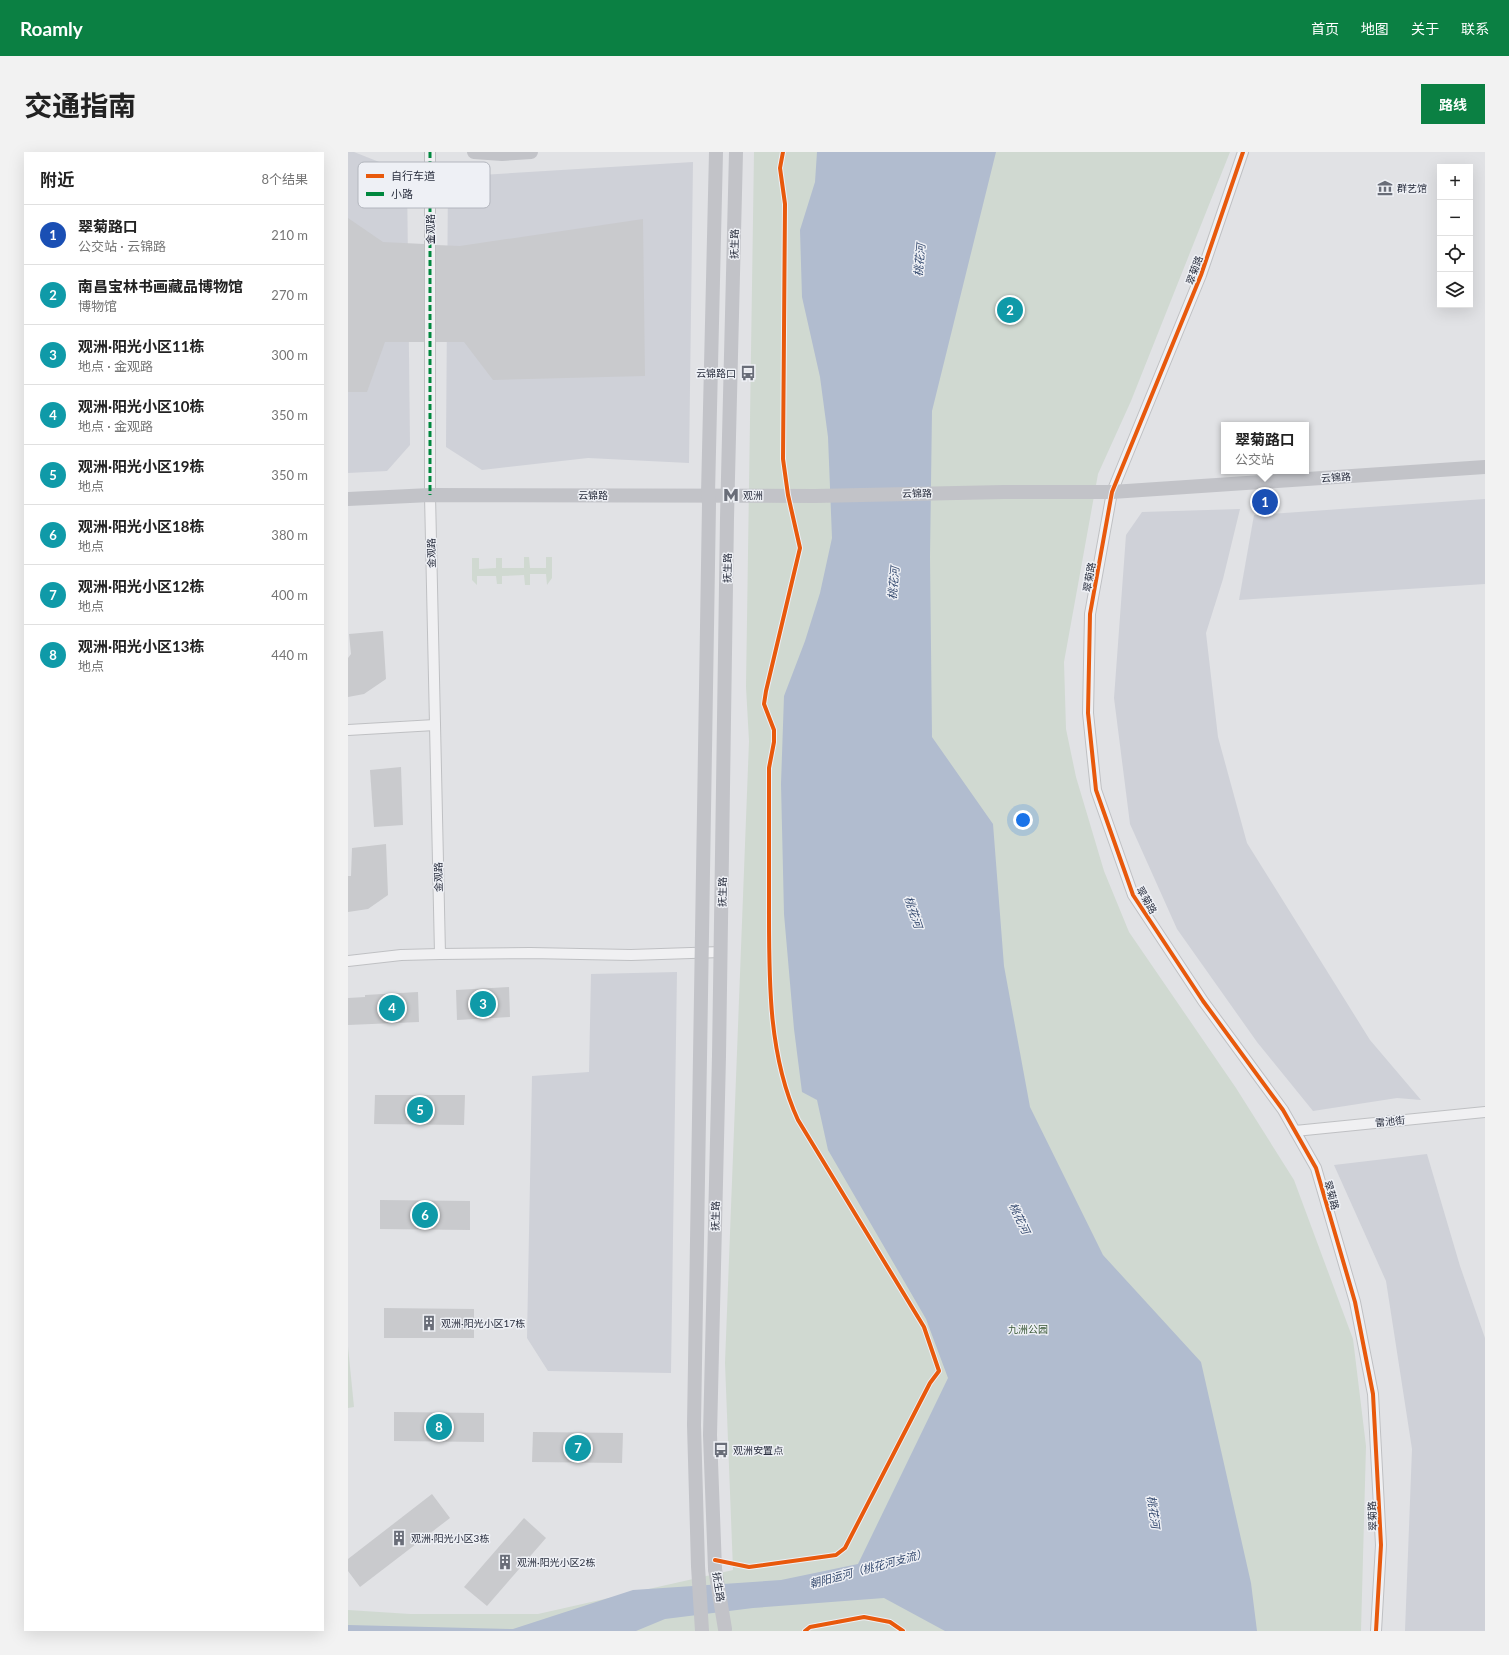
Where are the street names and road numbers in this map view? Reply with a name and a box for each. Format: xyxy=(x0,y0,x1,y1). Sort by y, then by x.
street label: 金观路 xyxy=(424,214,436,244)
street label: 抚生路 xyxy=(728,229,740,259)
street label: 翠菊路 xyxy=(1183,254,1205,286)
street label: 云锦路 xyxy=(1321,470,1351,484)
street label: 云锦路 xyxy=(902,487,932,499)
street label: 云锦路 xyxy=(578,489,608,501)
street label: 金观路 xyxy=(425,538,437,568)
street label: 抚生路 xyxy=(721,553,733,583)
street label: 翠菊路 xyxy=(1080,561,1098,593)
street label: 金观路 xyxy=(432,862,444,892)
street label: 抚生路 xyxy=(716,877,728,907)
street label: 翠菊路 xyxy=(1134,884,1160,916)
street label: 雷池街 xyxy=(1374,1113,1406,1129)
street label: 翠菊路 xyxy=(1322,1179,1342,1211)
street label: 抚生路 xyxy=(709,1201,721,1231)
street label: 翠菊路 xyxy=(1365,1501,1379,1531)
street label: 抚生路 xyxy=(711,1571,727,1603)

